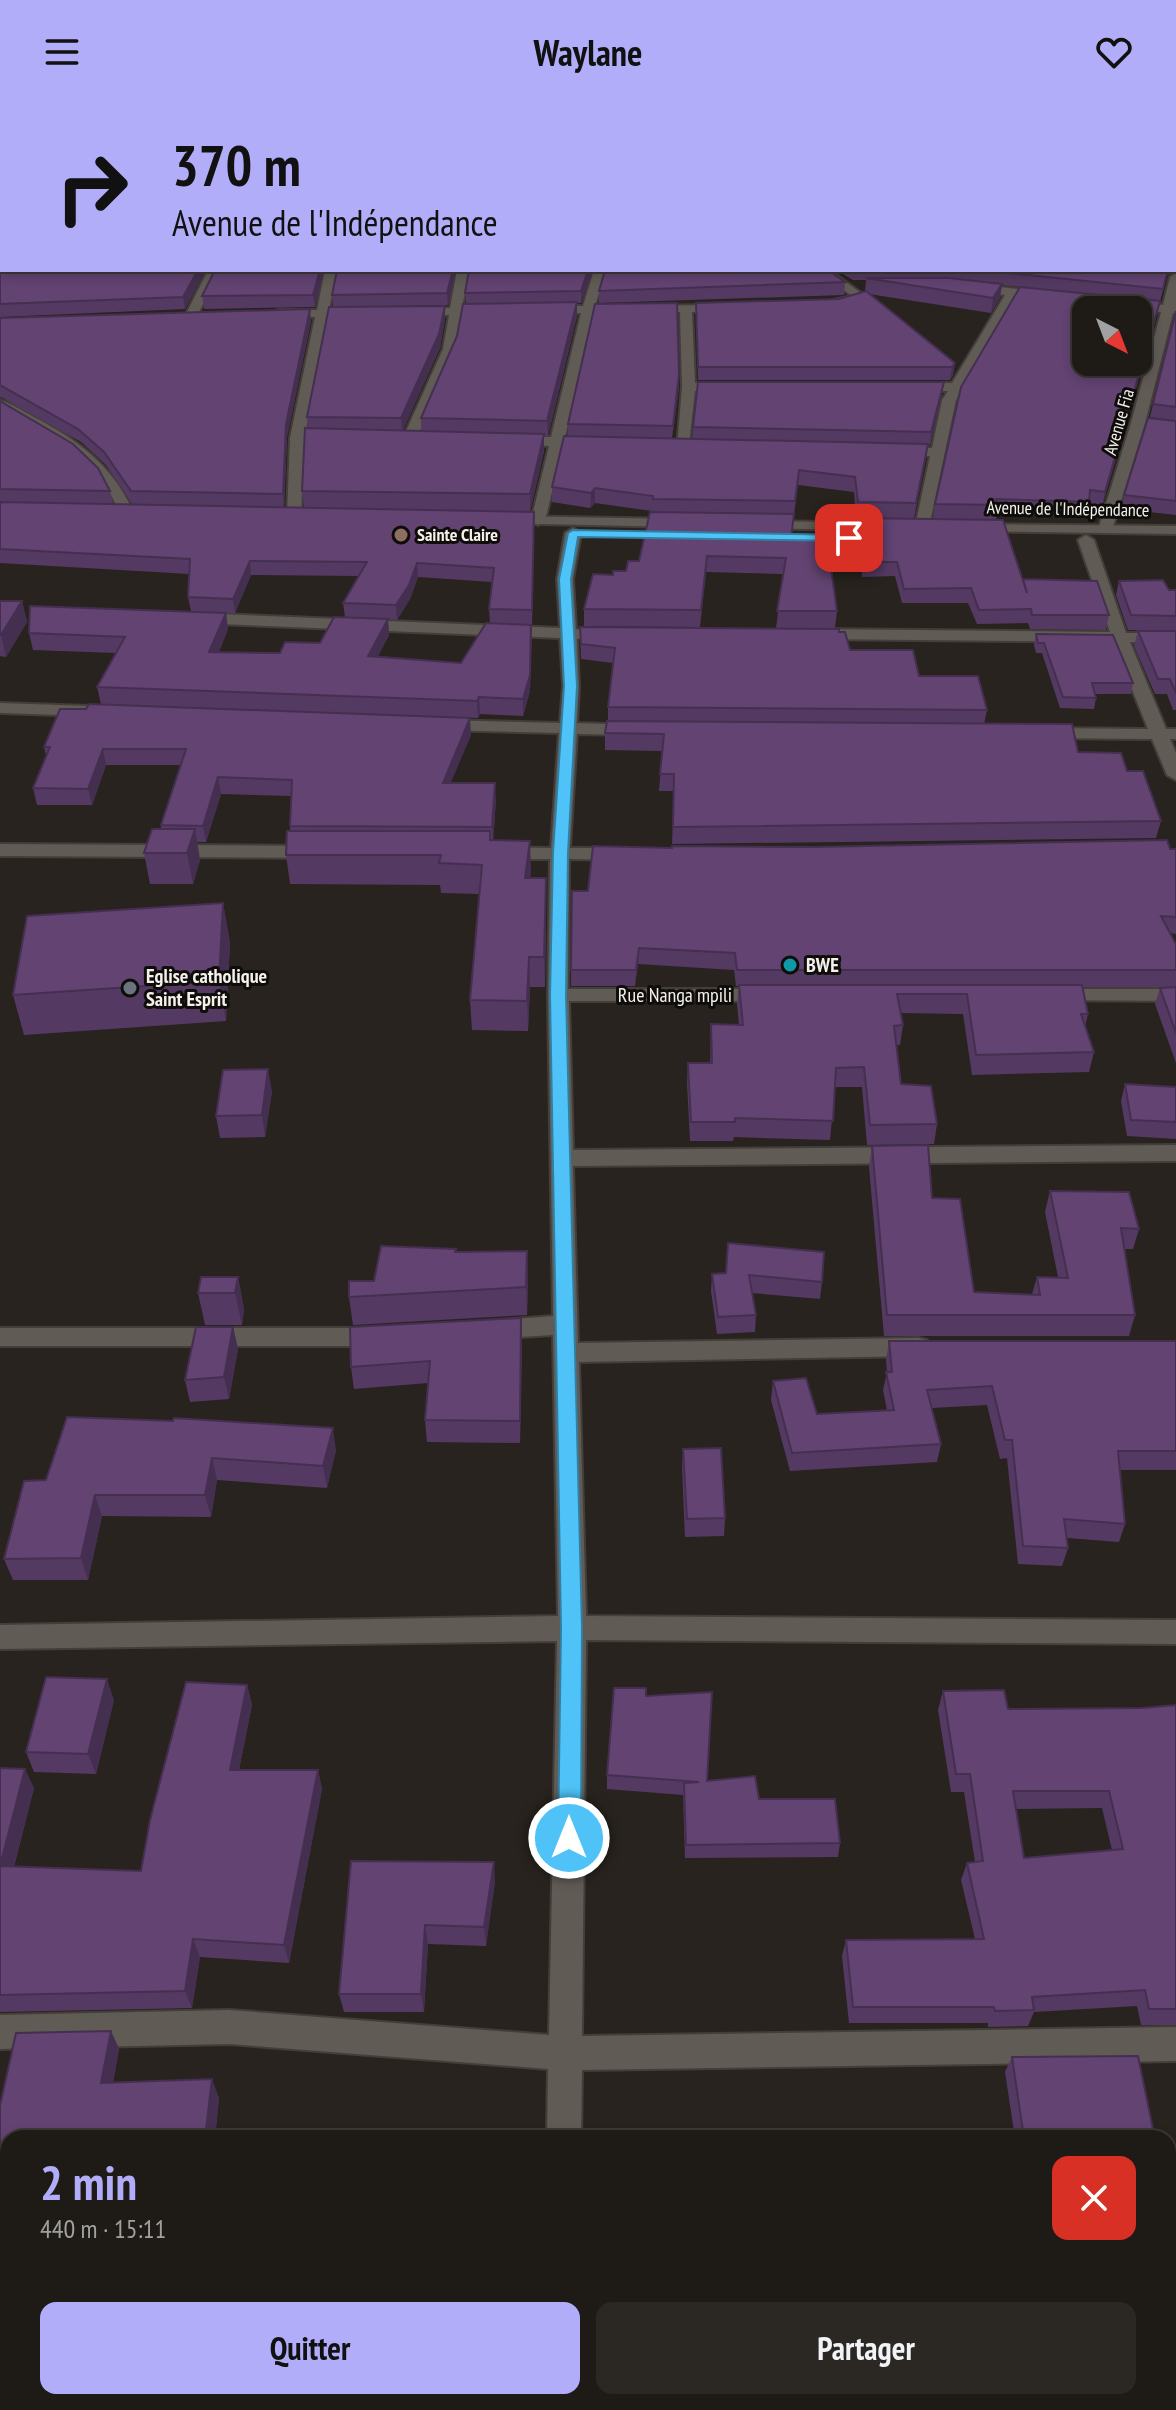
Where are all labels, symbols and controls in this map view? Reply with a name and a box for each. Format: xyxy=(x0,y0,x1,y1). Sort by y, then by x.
text: Waylane xyxy=(534,29,642,76)
icon: menu xyxy=(40,30,84,74)
icon: heart xyxy=(1092,30,1136,74)
text: 370 m xyxy=(172,129,301,201)
icon: right xyxy=(40,136,144,240)
text: Avenue de l'Indépendance xyxy=(172,199,498,246)
north arrow xyxy=(1072,296,1152,376)
map controls xyxy=(1072,296,1152,376)
street label: Avenue Fia xyxy=(1098,386,1139,458)
street label: Avenue de l'Indépendance xyxy=(986,496,1150,521)
pin xyxy=(815,504,883,572)
icon: arrive xyxy=(827,516,871,560)
place label: Sainte Claire xyxy=(417,523,498,546)
marker: Sainte Claire xyxy=(392,526,410,544)
place label: BWE xyxy=(806,952,839,978)
marker: BWE xyxy=(781,956,799,974)
place label: Eglise catholique Saint Esprit xyxy=(146,963,267,1012)
marker: Eglise catholique Saint Esprit xyxy=(121,979,139,997)
street label: Rue Nanga mpili xyxy=(618,982,732,1008)
position arrow xyxy=(527,1796,611,1880)
text: 2 min xyxy=(40,2151,137,2213)
button: close xyxy=(1052,2156,1136,2240)
text: 440 m · 15:11 xyxy=(40,2212,166,2245)
button: Quitter xyxy=(40,2302,580,2394)
button: Partager xyxy=(596,2302,1136,2394)

